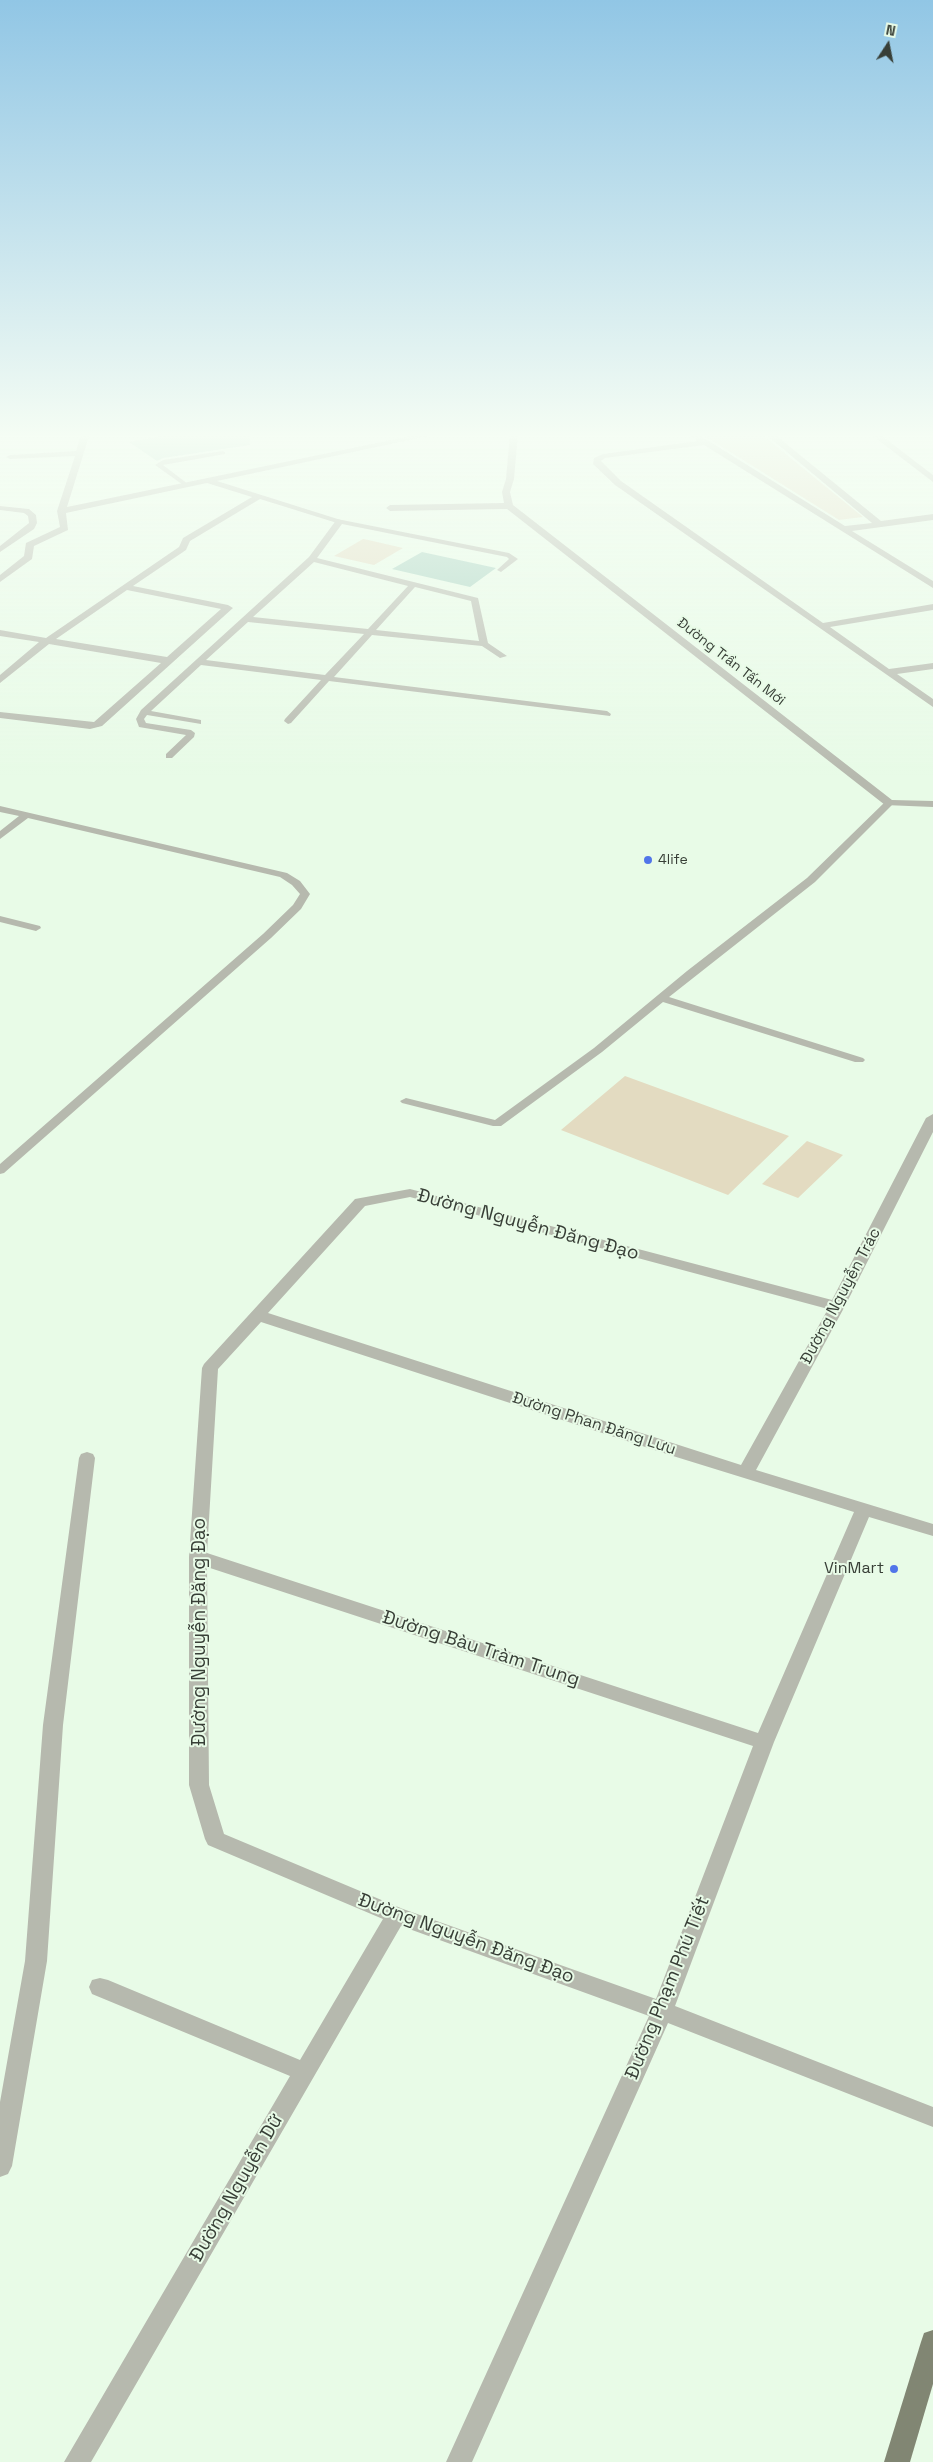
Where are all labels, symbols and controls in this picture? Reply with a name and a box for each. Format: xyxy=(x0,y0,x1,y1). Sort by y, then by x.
north arrow xyxy=(863,20,913,70)
text: N xyxy=(885,21,897,40)
street label: Đường Trần Tấn Mới xyxy=(674,615,788,709)
place label: 4life xyxy=(658,852,688,868)
marker: 4life xyxy=(642,854,654,866)
street label: Đường Nguyễn Đăng Đạo xyxy=(415,1184,641,1266)
street label: Đường Nguyễn Trác xyxy=(797,1225,885,1367)
street label: Đường Phan Đăng Lưu xyxy=(510,1389,678,1459)
street label: Đường Nguyễn Đăng Đạo xyxy=(189,1518,211,1746)
place label: VinMart xyxy=(824,1559,884,1579)
marker: VinMart xyxy=(888,1563,900,1575)
street label: Đường Bàu Tràm Trung xyxy=(379,1606,583,1692)
street label: Đường Nguyễn Đăng Đạo xyxy=(355,1889,577,1989)
street label: Đường Phạm Phú Tiết xyxy=(621,1893,715,2083)
street label: Đường Nguyễn Dữ xyxy=(186,2110,288,2266)

